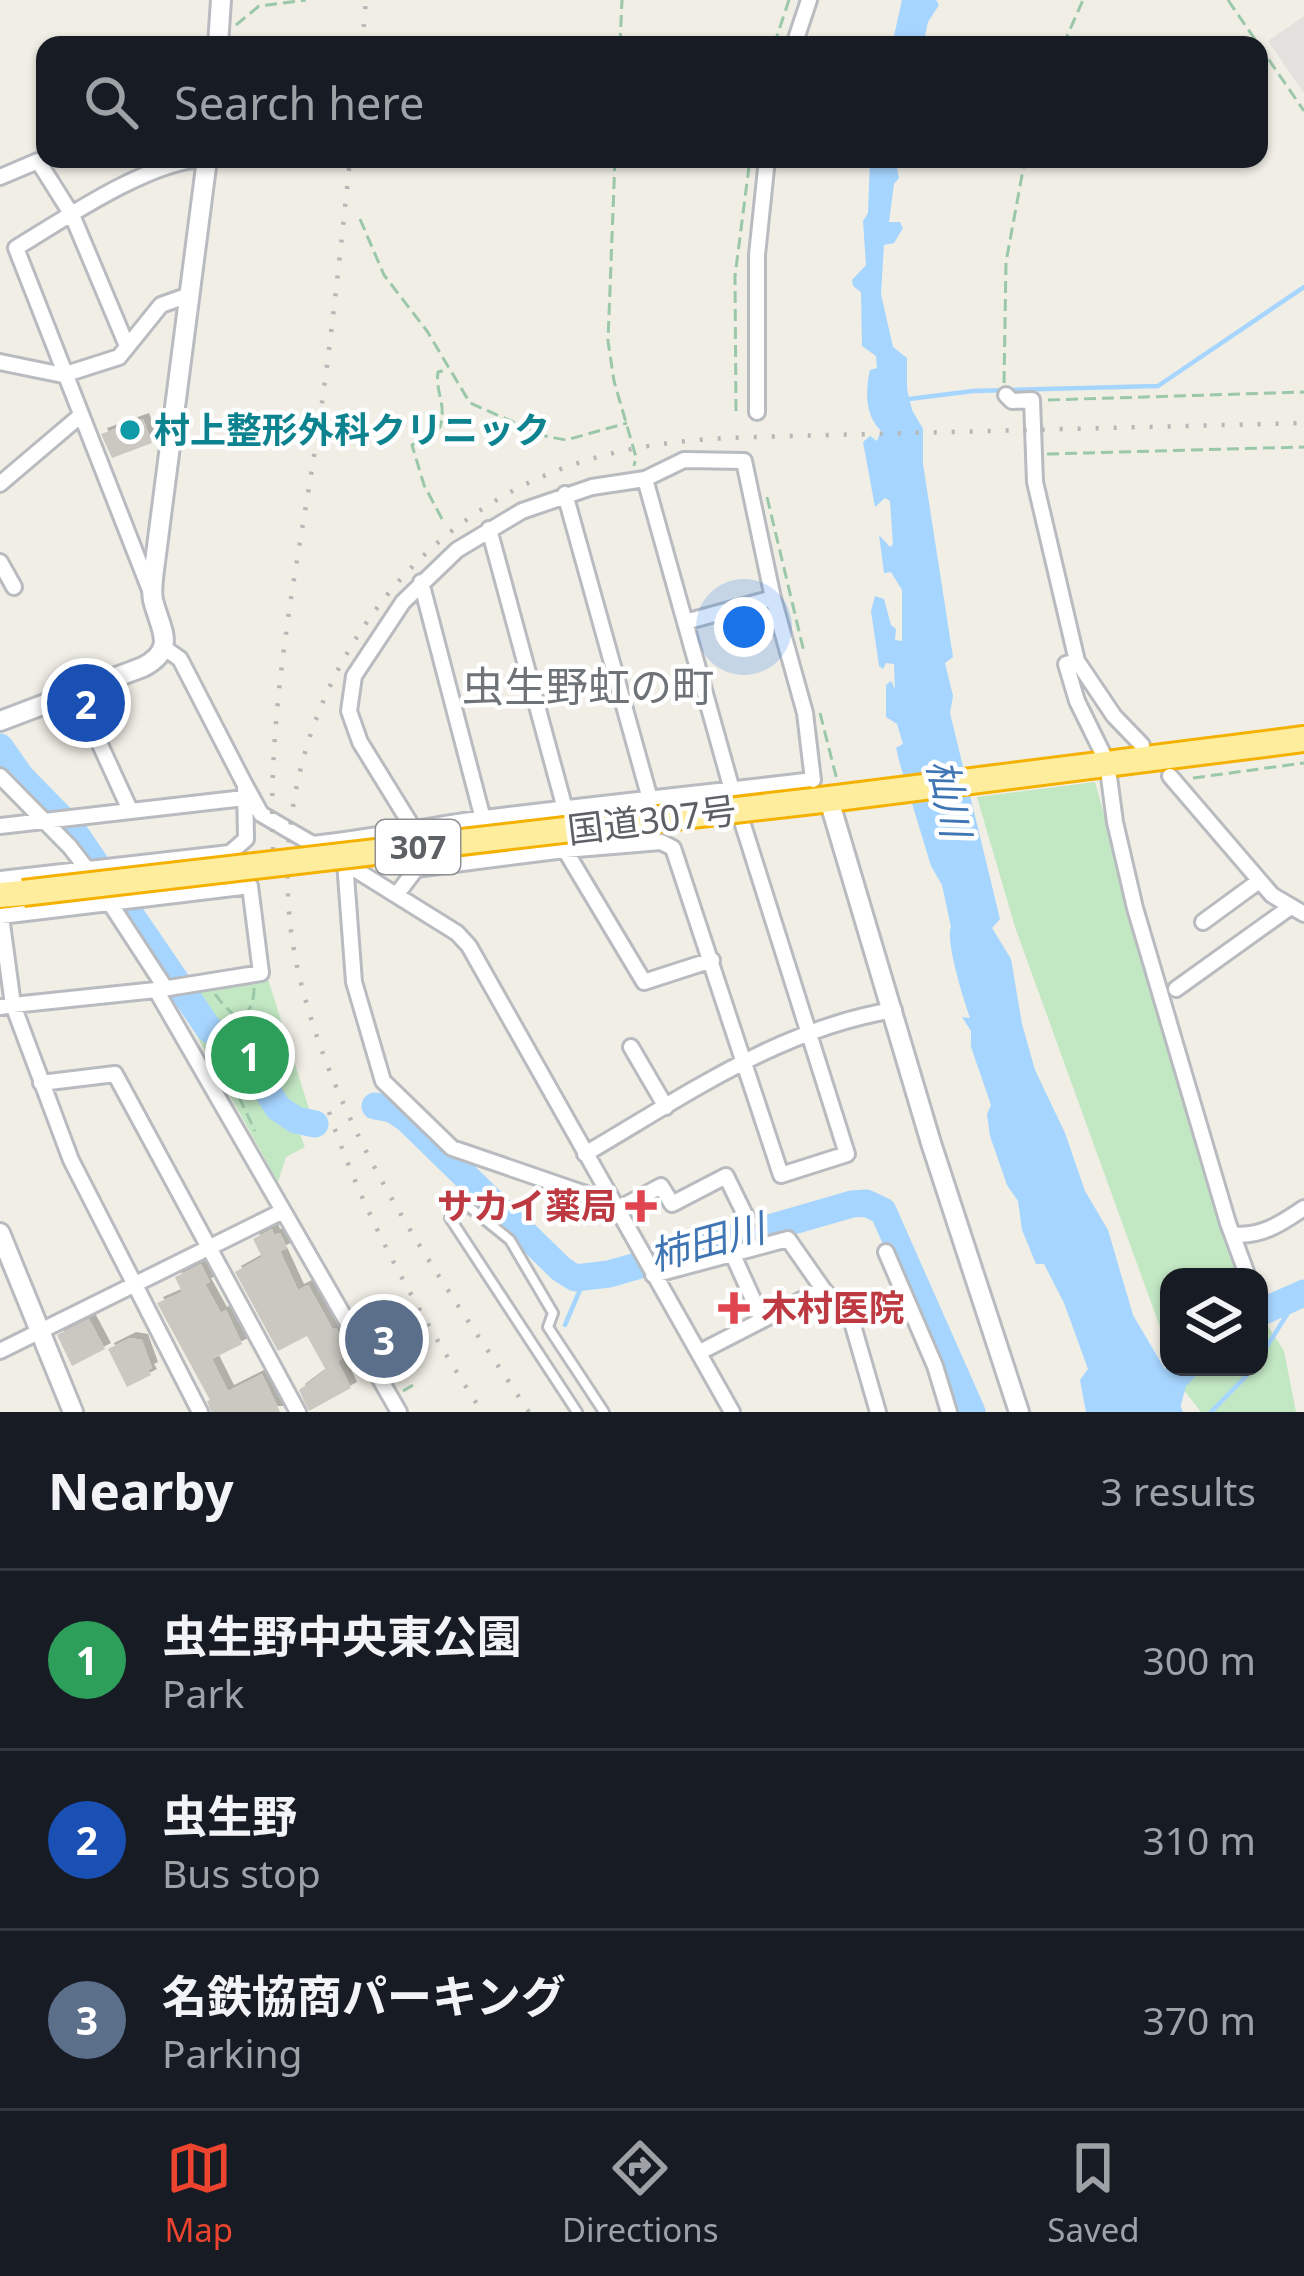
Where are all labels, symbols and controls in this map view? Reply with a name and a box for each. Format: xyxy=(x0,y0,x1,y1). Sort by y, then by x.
search box xyxy=(36,36,1268,168)
icon: search xyxy=(78,69,144,135)
text: Search here xyxy=(174,72,424,133)
place label: 村上整形外科クリニック xyxy=(154,405,550,454)
marker: 村上整形外科クリニック xyxy=(117,417,143,443)
your location xyxy=(714,597,774,657)
district label: 虫生野虹の町 xyxy=(462,657,714,714)
pin: 2 xyxy=(47,658,125,748)
water label: 杣川 xyxy=(916,754,985,845)
street label: 国道307号 xyxy=(565,785,739,854)
road number: 307 xyxy=(376,820,460,874)
pin: 1 xyxy=(211,1010,289,1100)
place label: サカイ薬局 xyxy=(437,1181,617,1230)
marker: サカイ薬局 xyxy=(628,1193,654,1219)
water label: 柿田川 xyxy=(643,1199,774,1281)
map controls xyxy=(1160,1268,1268,1376)
button: layers xyxy=(1160,1268,1268,1376)
place label: 木村医院 xyxy=(761,1283,905,1332)
marker: 木村医院 xyxy=(718,1292,750,1324)
pin: 3 xyxy=(345,1294,423,1384)
text: Nearby xyxy=(48,1455,234,1525)
text: 3 results xyxy=(1101,1464,1256,1517)
text: 虫生野中央東公園 xyxy=(162,1605,522,1666)
text: 1 xyxy=(76,1633,98,1686)
text: 300 m xyxy=(1142,1633,1256,1686)
text: Park xyxy=(162,1666,244,1719)
text: 虫生野 xyxy=(162,1785,297,1846)
text: 2 xyxy=(76,1813,98,1866)
text: 310 m xyxy=(1142,1813,1256,1866)
text: Bus stop xyxy=(162,1846,321,1899)
text: 名鉄協商パーキング xyxy=(162,1965,566,2026)
text: 3 xyxy=(76,1993,98,2046)
text: 370 m xyxy=(1142,1993,1256,2046)
text: Parking xyxy=(162,2026,303,2079)
tab: Map xyxy=(164,2135,233,2252)
tab: Directions xyxy=(562,2135,719,2252)
tab: Saved xyxy=(1047,2135,1140,2252)

